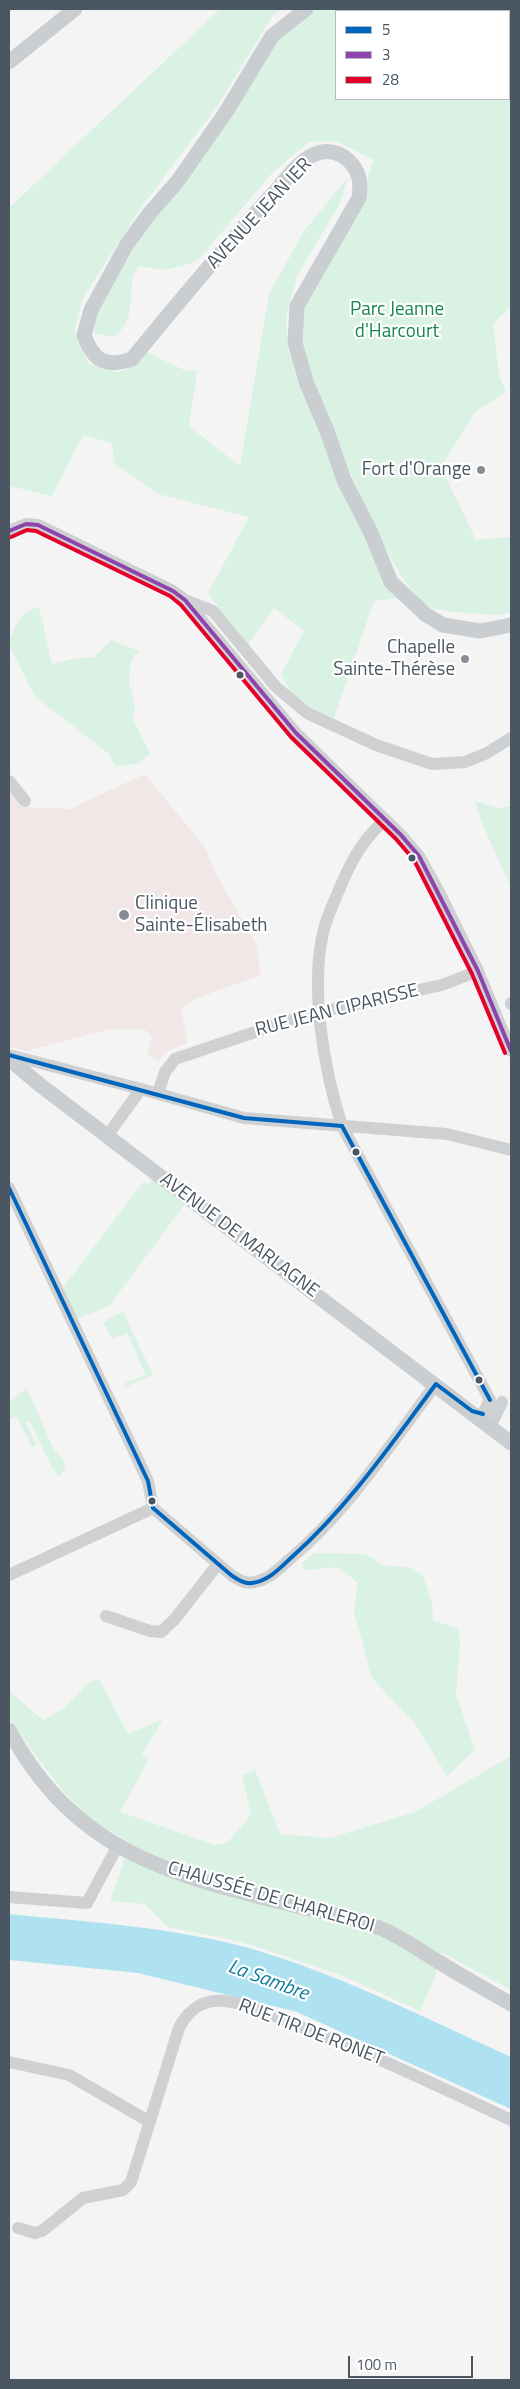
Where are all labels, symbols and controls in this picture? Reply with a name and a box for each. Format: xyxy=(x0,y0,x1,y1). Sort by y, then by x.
legend xyxy=(335,10,510,100)
text: 5 xyxy=(382,18,390,41)
text: 3 xyxy=(382,43,390,66)
text: 28 xyxy=(382,68,399,91)
street label: AVENUE JEAN IER xyxy=(203,154,317,274)
park label: Parc Jeanne d'Harcourt xyxy=(350,299,444,343)
place label: Fort d'Orange xyxy=(362,459,471,481)
marker: Fort d'Orange xyxy=(475,464,487,476)
place label: Chapelle Sainte-Thérèse xyxy=(333,637,455,681)
marker: Chapelle Sainte-Thérèse xyxy=(459,653,471,665)
unlabelled marker xyxy=(235,670,245,680)
unlabelled marker xyxy=(407,853,417,863)
place label: Clinique Sainte-Élisabeth xyxy=(135,893,268,937)
marker: Clinique Sainte-Élisabeth xyxy=(117,908,131,922)
street label: RUE JEAN CIPARISSE xyxy=(253,980,421,1042)
unlabelled marker xyxy=(351,1147,361,1157)
street label: AVENUE DE MARLAGNE xyxy=(155,1169,323,1303)
unlabelled marker xyxy=(474,1375,484,1385)
unlabelled marker xyxy=(147,1496,157,1506)
street label: CHAUSSÉE DE CHARLEROI xyxy=(165,1858,377,1938)
water label: La Sambre xyxy=(225,1955,311,2007)
street label: RUE TIR DE RONET xyxy=(235,1995,387,2071)
scale bar xyxy=(350,2346,475,2378)
text: 100 m xyxy=(356,2353,397,2376)

